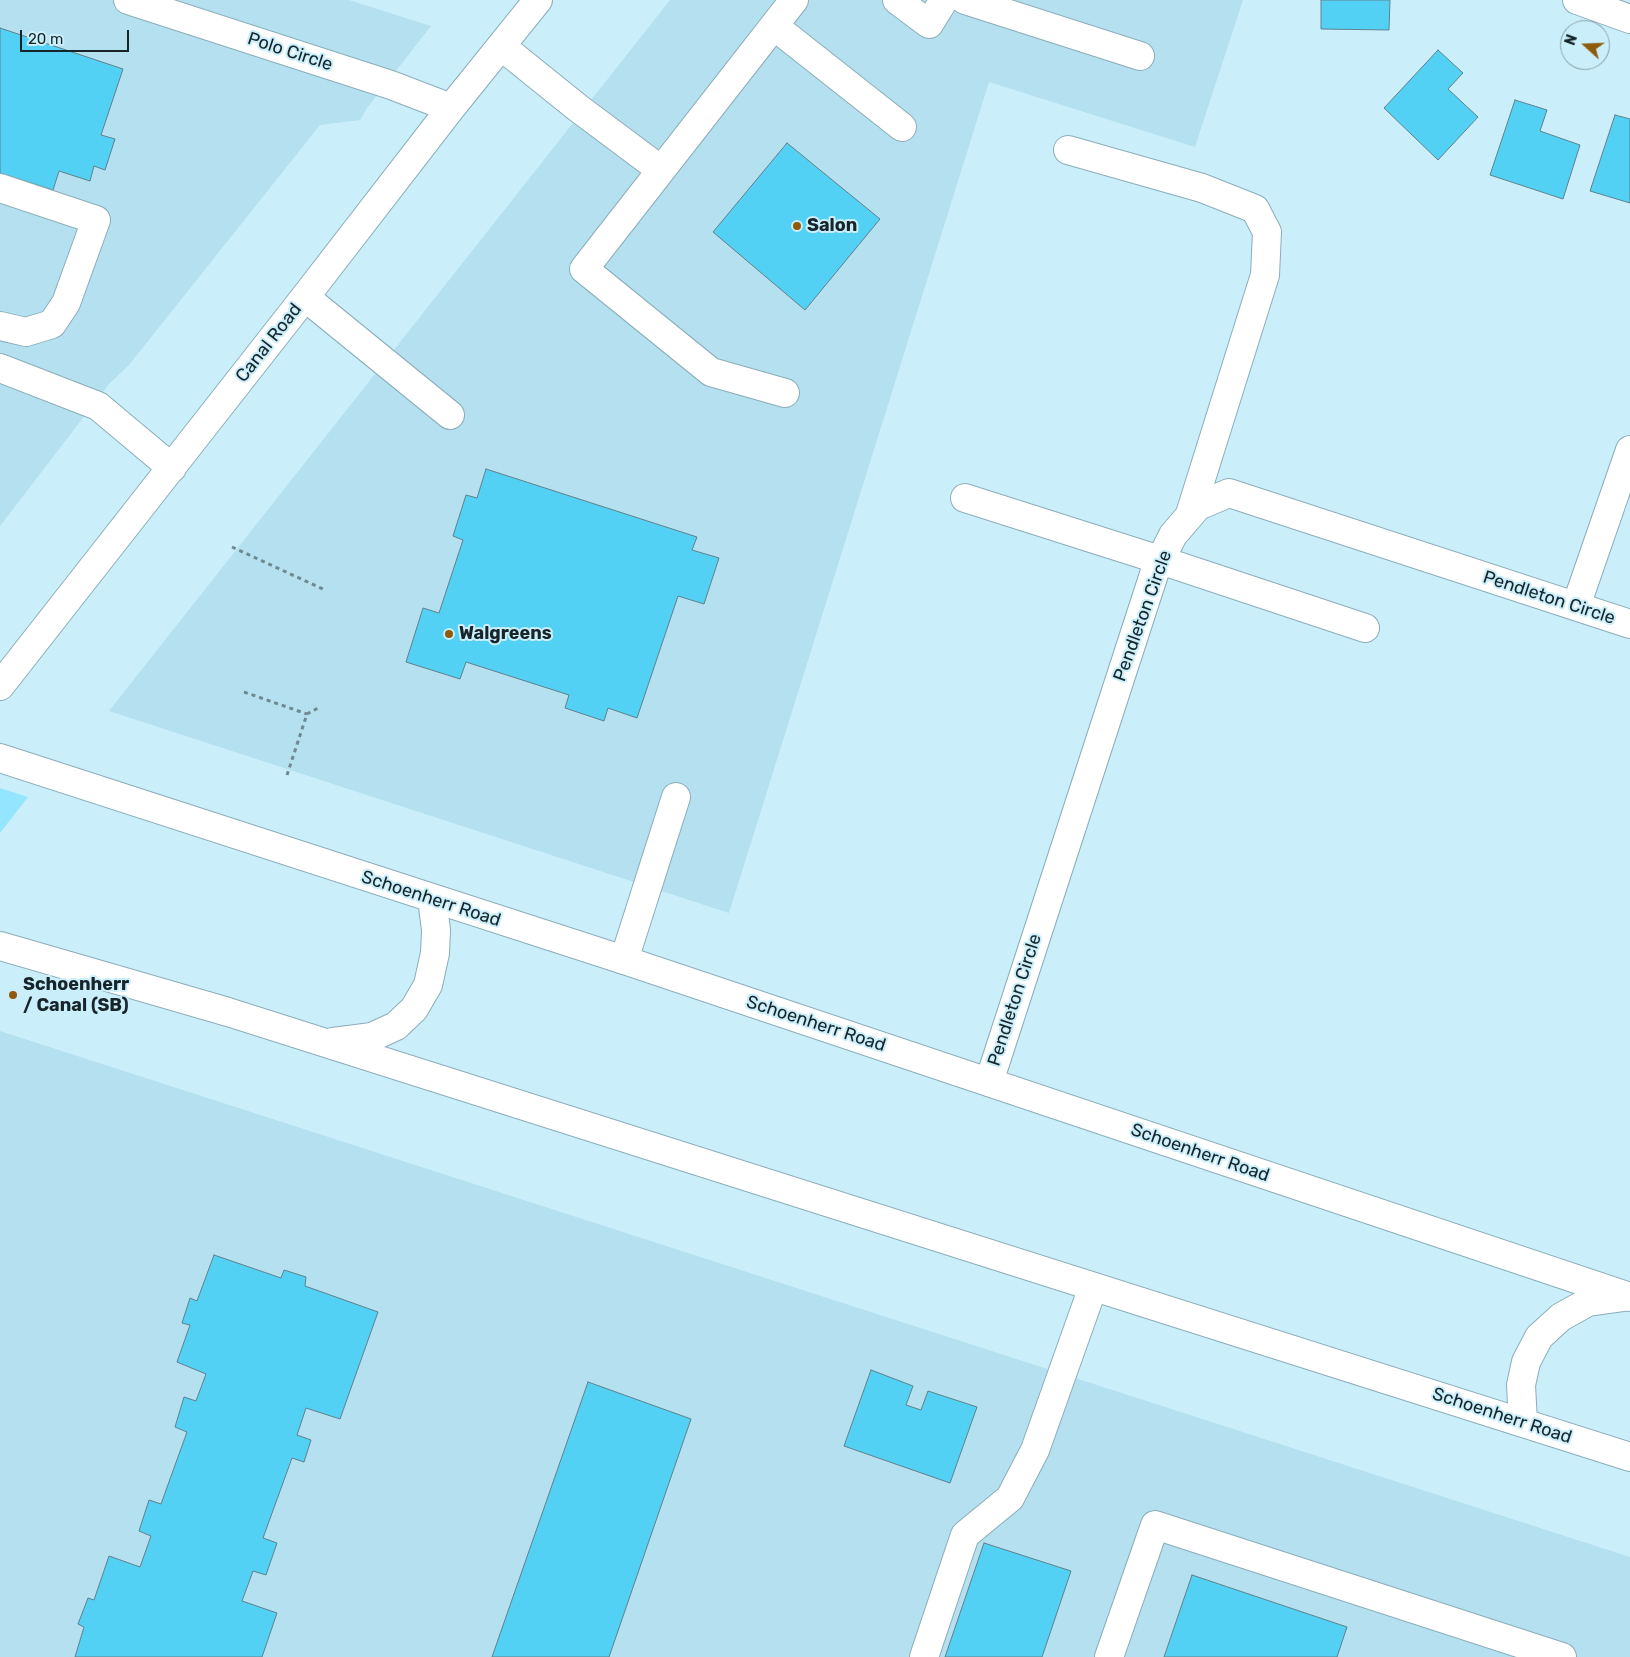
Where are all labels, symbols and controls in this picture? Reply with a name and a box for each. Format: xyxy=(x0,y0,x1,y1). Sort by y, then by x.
scale bar xyxy=(22,20,131,52)
north arrow xyxy=(1560,20,1610,70)
street label: Polo Circle xyxy=(245,28,335,76)
text: 20 m xyxy=(28,30,63,48)
text: N xyxy=(1562,32,1581,48)
place label: Salon xyxy=(807,215,857,237)
marker: Salon xyxy=(791,220,803,232)
street label: Canal Road xyxy=(231,299,307,387)
street label: Pendleton Circle xyxy=(1109,548,1177,684)
street label: Pendleton Circle xyxy=(1480,566,1618,630)
place label: Walgreens xyxy=(459,623,552,645)
marker: Walgreens xyxy=(443,628,455,640)
street label: Schoenherr Road xyxy=(359,866,503,932)
street label: Pendleton Circle xyxy=(983,931,1047,1069)
place label: Schoenherr / Canal (SB) xyxy=(23,974,129,1016)
marker: Schoenherr / Canal (SB) xyxy=(7,989,19,1001)
street label: Schoenherr Road xyxy=(744,991,888,1057)
street label: Schoenherr Road xyxy=(1128,1119,1272,1187)
street label: Schoenherr Road xyxy=(1430,1383,1574,1449)

